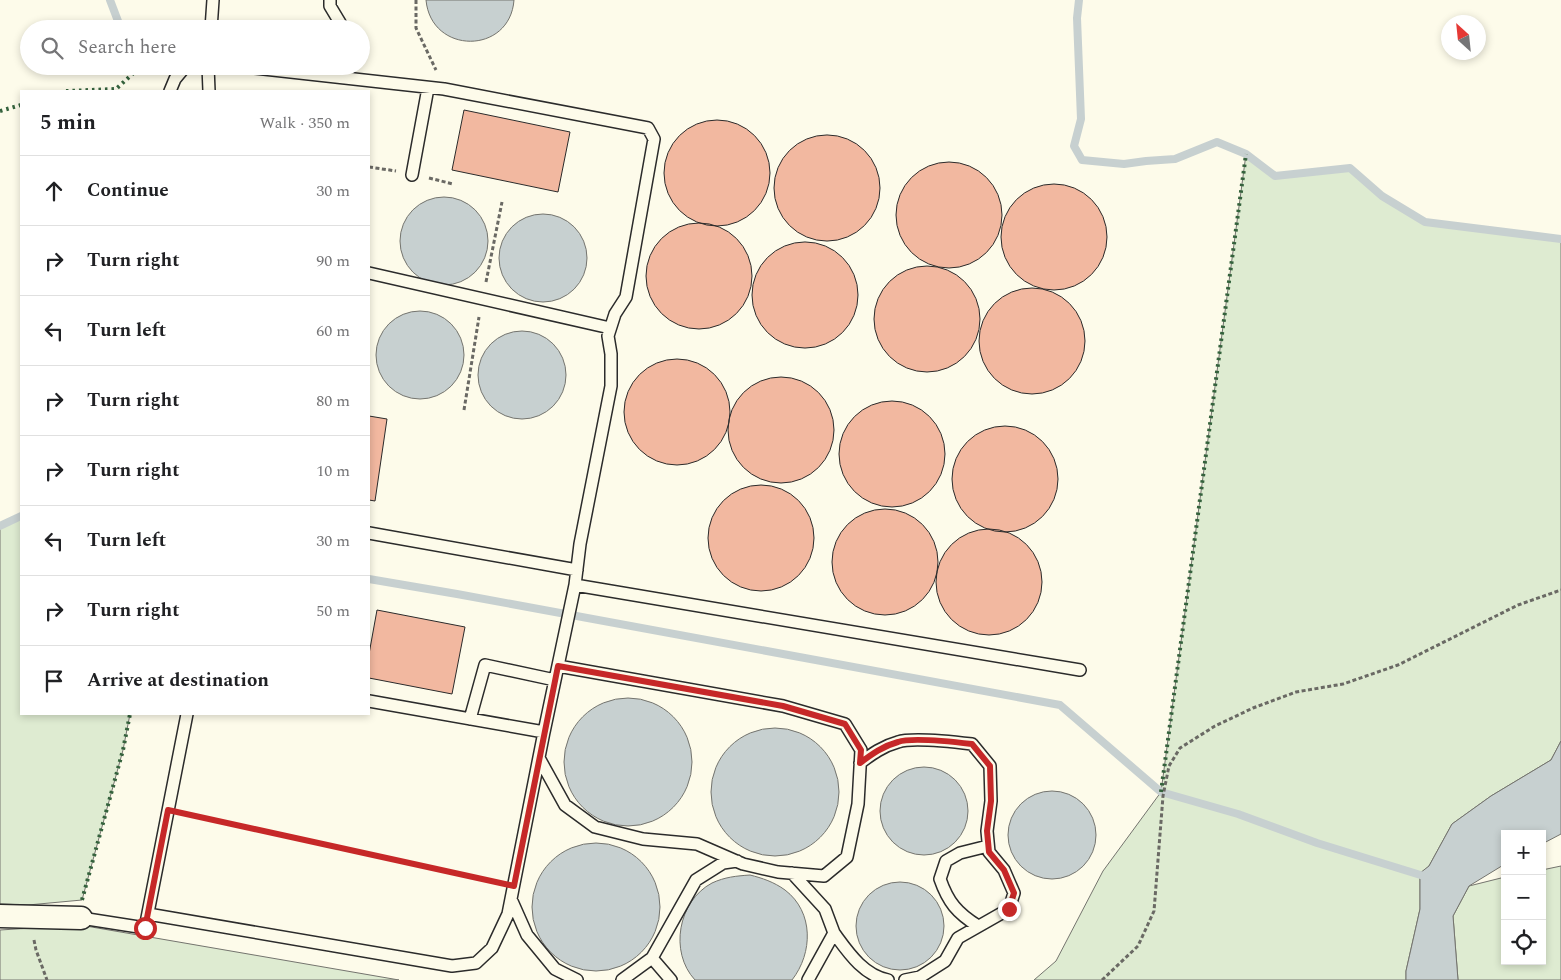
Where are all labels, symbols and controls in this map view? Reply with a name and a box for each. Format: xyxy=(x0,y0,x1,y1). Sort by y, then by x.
north arrow xyxy=(1441,15,1486,60)
search box xyxy=(20,20,370,75)
text: Search here xyxy=(78,33,177,62)
icon: search xyxy=(38,34,66,62)
text: 5 min xyxy=(40,107,96,139)
text: Walk · 350 m xyxy=(259,111,350,135)
text: Continue xyxy=(87,176,169,205)
icon: ahead xyxy=(40,177,68,205)
text: 30 m xyxy=(316,179,350,203)
text: Turn right xyxy=(87,246,180,275)
icon: right xyxy=(40,247,68,275)
text: 90 m xyxy=(316,249,350,273)
text: Turn left xyxy=(87,316,166,345)
icon: left xyxy=(40,317,68,345)
text: 60 m xyxy=(316,319,350,343)
text: Turn right xyxy=(87,386,180,415)
icon: right xyxy=(40,387,68,415)
text: 80 m xyxy=(316,389,350,413)
text: Turn right xyxy=(87,456,180,485)
icon: right xyxy=(40,457,68,485)
text: 10 m xyxy=(316,459,350,483)
text: Turn left xyxy=(87,526,166,555)
icon: left xyxy=(40,527,68,555)
text: 30 m xyxy=(316,529,350,553)
text: Turn right xyxy=(87,596,180,625)
icon: right xyxy=(40,597,68,625)
text: 50 m xyxy=(316,599,350,623)
text: Arrive at destination xyxy=(87,666,269,695)
icon: arrive xyxy=(40,667,68,695)
map controls xyxy=(1501,830,1546,965)
button: + xyxy=(1501,830,1546,875)
button: − xyxy=(1501,875,1546,920)
route end xyxy=(998,898,1021,921)
route start xyxy=(134,917,157,940)
button: locate xyxy=(1501,920,1546,965)

